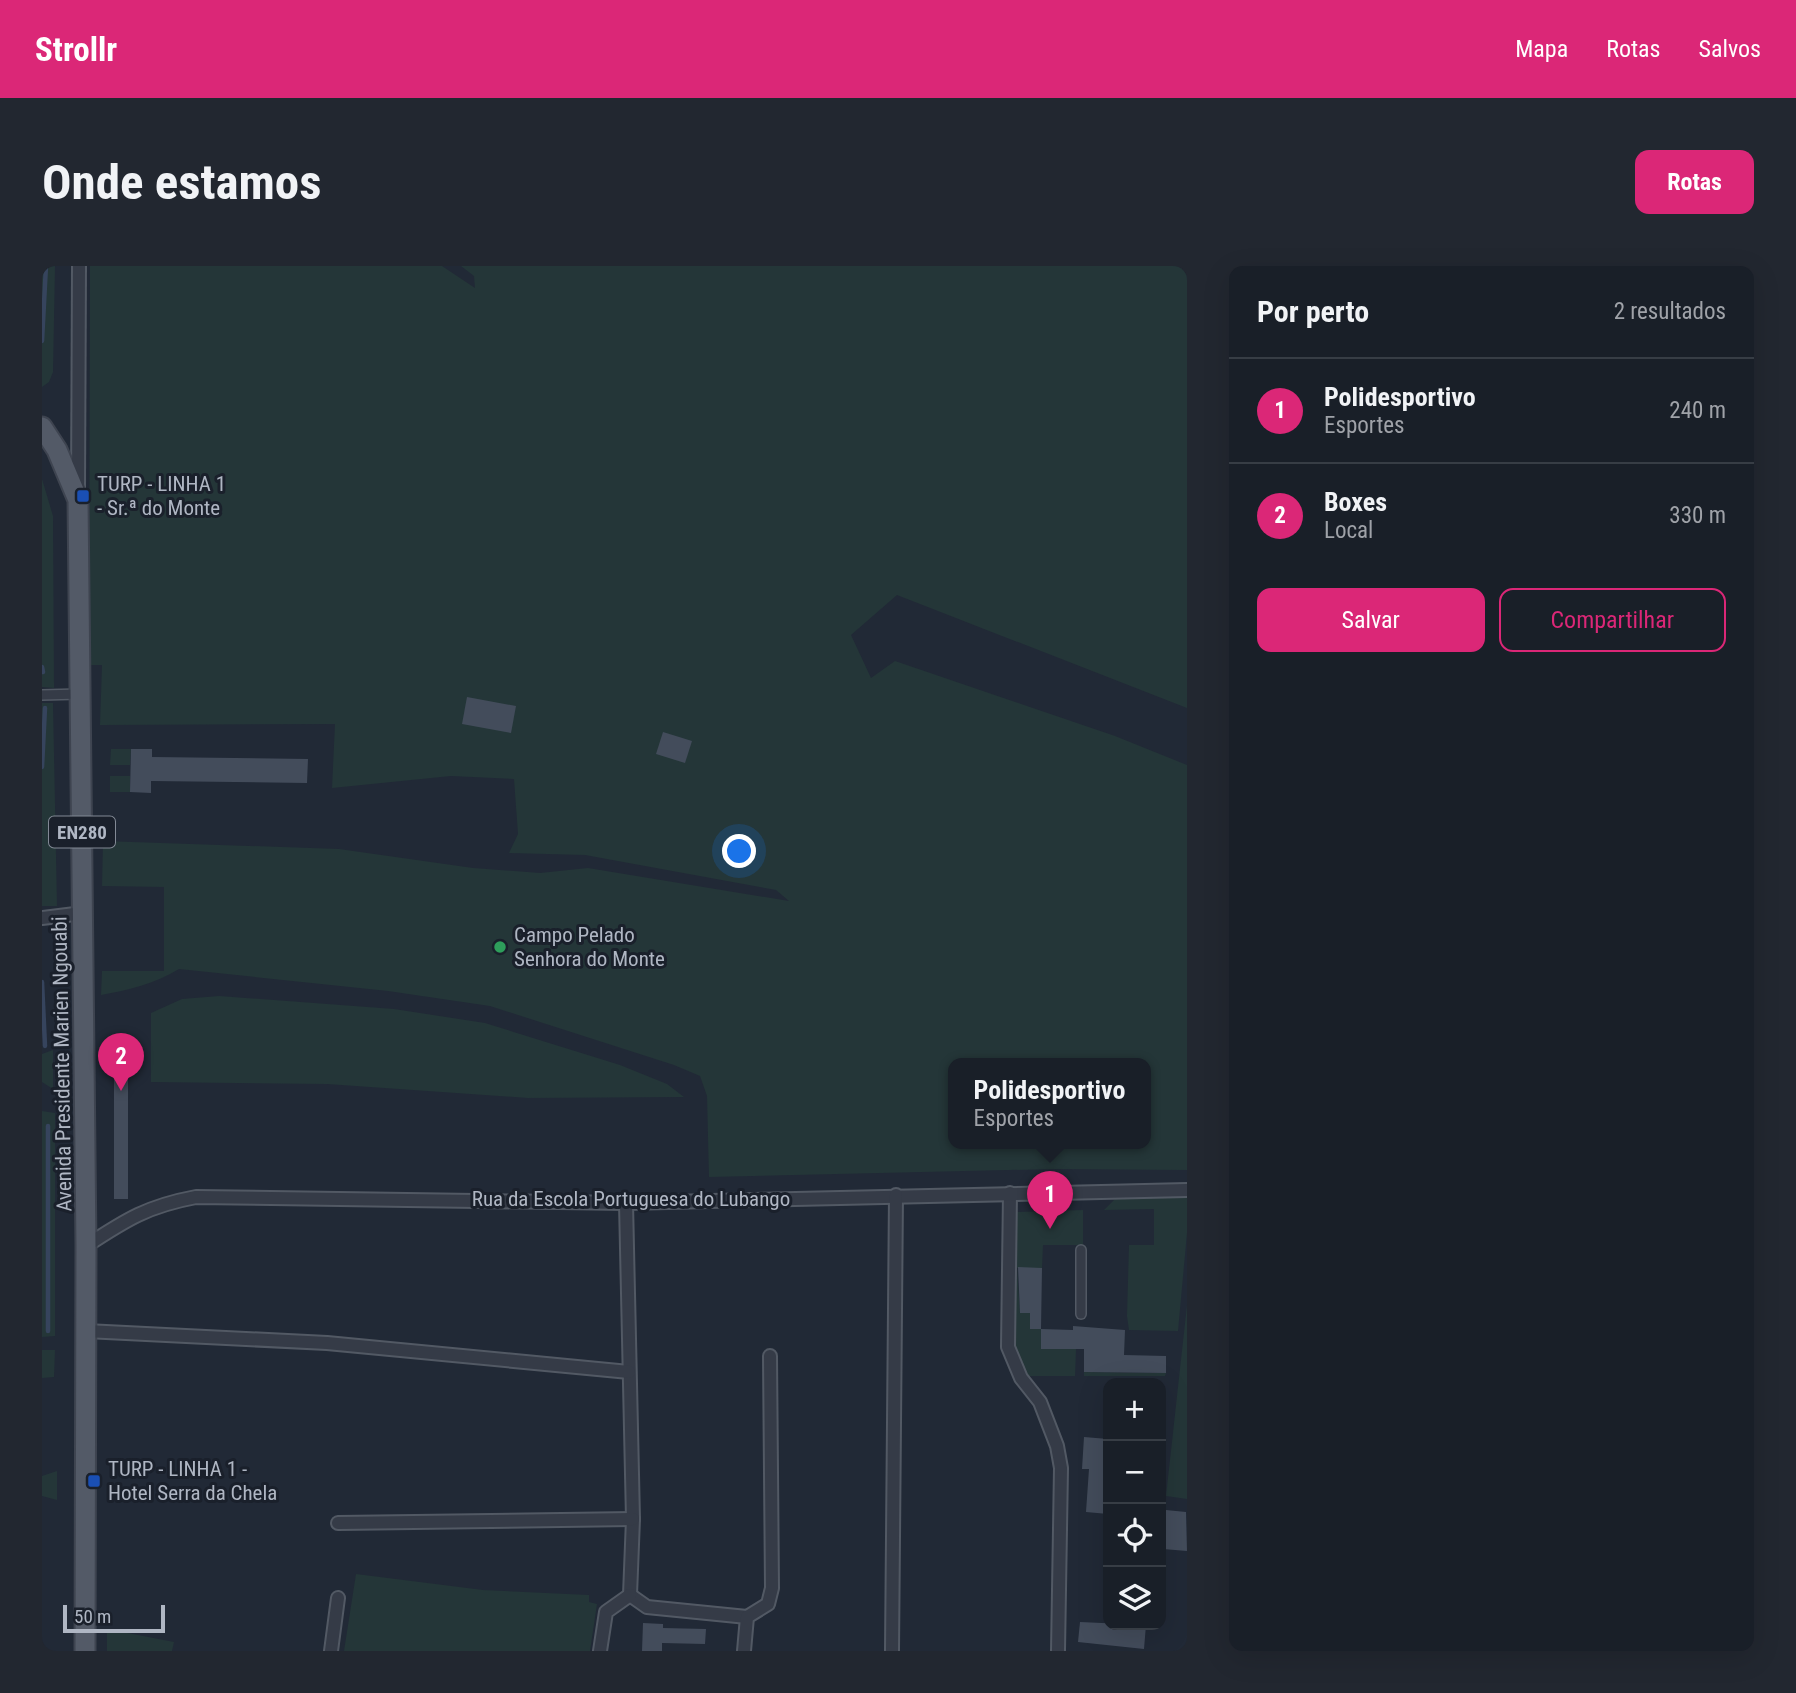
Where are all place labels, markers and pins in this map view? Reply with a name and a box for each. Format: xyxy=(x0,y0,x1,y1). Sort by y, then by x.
place label: TURP - LINHA 1 - Sr.ª do Monte xyxy=(97,472,226,520)
marker: TURP - LINHA 1 - Sr.ª do Monte xyxy=(75,488,91,504)
place label: Campo Pelado Senhora do Monte xyxy=(514,923,665,971)
marker: Campo Pelado Senhora do Monte xyxy=(492,939,508,955)
pin: 2 xyxy=(98,1033,144,1091)
pin: 1 xyxy=(1027,1171,1073,1229)
place label: TURP - LINHA 1 - Hotel Serra da Chela xyxy=(108,1457,277,1505)
marker: TURP - LINHA 1 - Hotel Serra da Chela xyxy=(86,1473,102,1489)

